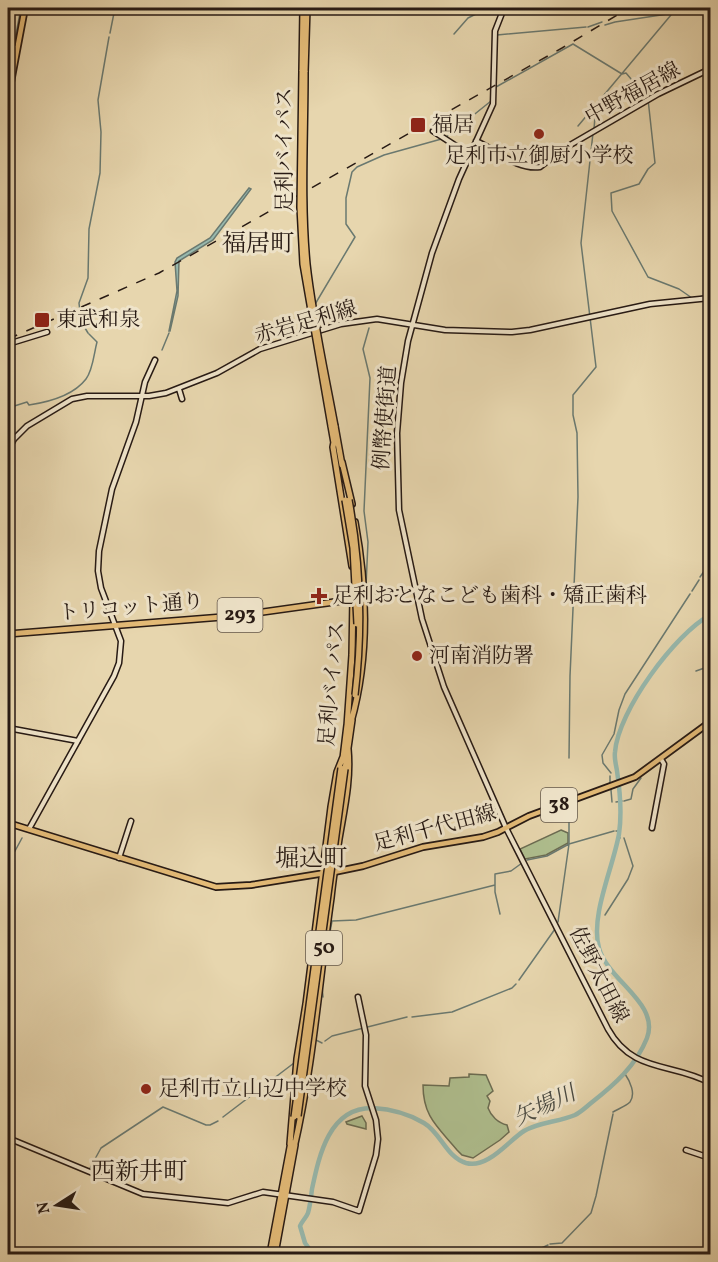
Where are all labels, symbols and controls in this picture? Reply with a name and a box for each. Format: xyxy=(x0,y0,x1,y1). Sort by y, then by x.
street label: 中野福居線 xyxy=(580,56,686,132)
street label: 足利バイパス xyxy=(271,87,300,213)
place label: 福居 xyxy=(432,111,474,140)
marker: 福居 xyxy=(409,116,427,134)
marker: 足利市立御厨小学校 xyxy=(532,127,546,141)
place label: 足利市立御厨小学校 xyxy=(445,142,634,171)
district label: 福居町 xyxy=(222,228,294,262)
street label: 赤岩足利線 xyxy=(252,295,360,351)
place label: 東武和泉 xyxy=(56,306,140,335)
marker: 東武和泉 xyxy=(33,311,51,329)
street label: 例幣使街道 xyxy=(368,365,404,471)
place label: 足利おとなこども歯科・矯正歯科 xyxy=(332,582,647,611)
street label: トリコット通り xyxy=(57,587,205,629)
marker: 足利おとなこども歯科・矯正歯科 xyxy=(310,587,328,605)
road number: 293 xyxy=(218,598,262,632)
street label: 足利バイパス xyxy=(313,620,353,748)
place label: 河南消防署 xyxy=(429,642,534,671)
marker: 河南消防署 xyxy=(410,649,424,663)
road number: 38 xyxy=(541,788,577,822)
street label: 足利千代田線 xyxy=(370,799,500,859)
district label: 堀込町 xyxy=(275,843,347,877)
street label: 佐野太田線 xyxy=(561,922,635,1028)
road number: 50 xyxy=(306,931,342,965)
place label: 足利市立山辺中学校 xyxy=(158,1075,347,1104)
water label: 矢場川 xyxy=(509,1078,583,1135)
marker: 足利市立山辺中学校 xyxy=(139,1082,153,1096)
district label: 西新井町 xyxy=(91,1156,187,1190)
north arrow xyxy=(27,1175,87,1235)
text: N xyxy=(32,1199,56,1216)

